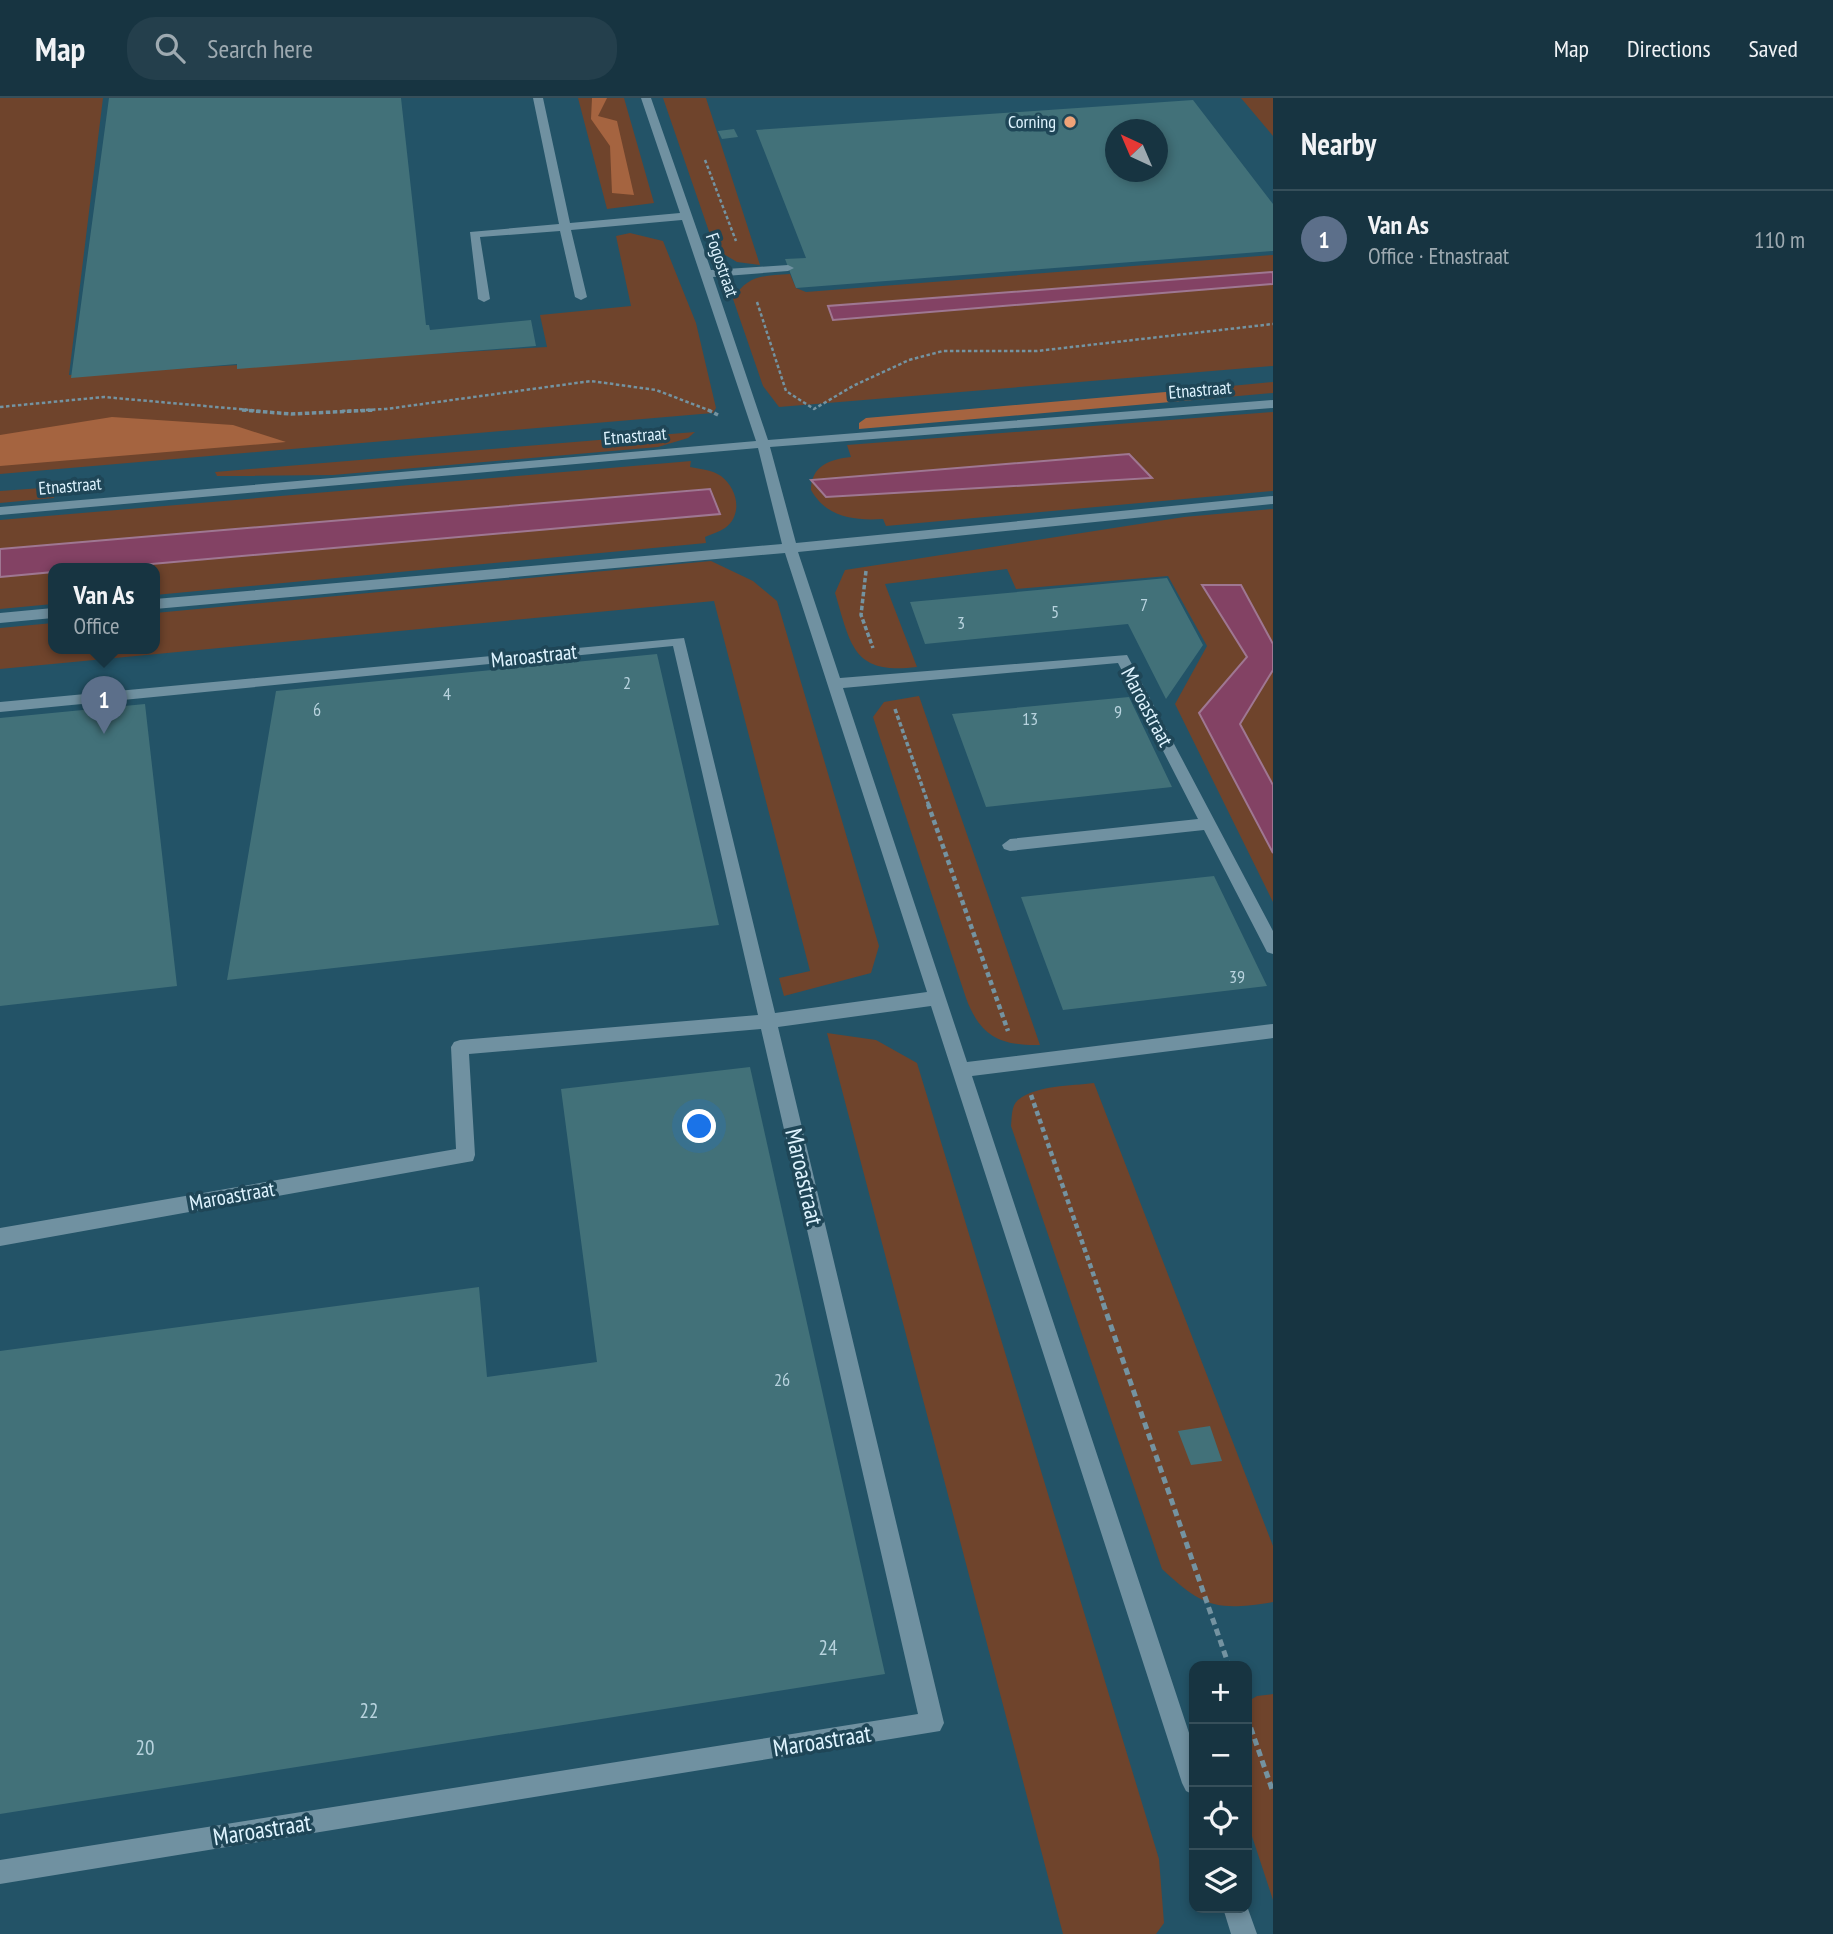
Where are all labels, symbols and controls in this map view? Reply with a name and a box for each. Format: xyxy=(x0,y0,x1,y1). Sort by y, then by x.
search box xyxy=(127,17,617,80)
text: Map xyxy=(35,27,85,70)
icon: search xyxy=(151,29,189,67)
text: Search here xyxy=(207,32,313,65)
text: Map xyxy=(1554,33,1589,64)
text: Directions xyxy=(1627,33,1711,64)
text: Saved xyxy=(1749,33,1798,64)
place label: Corning xyxy=(1008,110,1056,133)
marker: Corning xyxy=(1062,114,1078,130)
north arrow xyxy=(1105,119,1168,182)
text: Nearby xyxy=(1301,124,1376,163)
text: Van As xyxy=(1368,208,1429,241)
text: 1 xyxy=(1319,225,1330,254)
text: 110 m xyxy=(1754,225,1805,254)
street label: Fogostraat xyxy=(701,230,744,300)
text: Office · Etnastraat xyxy=(1368,241,1509,270)
street label: Etnastraat xyxy=(1168,375,1232,404)
street label: Etnastraat xyxy=(603,421,667,450)
street label: Etnastraat xyxy=(38,471,102,500)
popup xyxy=(48,563,160,654)
text: Van As xyxy=(74,578,134,611)
house number: 7 xyxy=(1140,593,1148,616)
house number: 5 xyxy=(1051,600,1059,623)
text: Office xyxy=(74,611,119,640)
house number: 3 xyxy=(957,611,965,634)
street label: Maroastraat xyxy=(490,638,578,673)
street label: Maroastraat xyxy=(1115,662,1180,751)
house number: 2 xyxy=(623,671,631,694)
pin: 1 xyxy=(81,676,127,734)
house number: 4 xyxy=(443,682,451,705)
house number: 6 xyxy=(313,698,321,721)
house number: 9 xyxy=(1114,700,1122,723)
house number: 13 xyxy=(1022,707,1038,730)
house number: 39 xyxy=(1229,965,1245,988)
your location xyxy=(682,1109,716,1143)
street label: Maroastraat xyxy=(778,1125,831,1229)
street label: Maroastraat xyxy=(187,1175,277,1216)
house number: 26 xyxy=(774,1368,790,1391)
house number: 24 xyxy=(819,1634,838,1661)
map controls xyxy=(1189,1661,1252,1913)
button: + xyxy=(1189,1661,1252,1724)
house number: 22 xyxy=(360,1697,378,1724)
street label: Maroastraat xyxy=(771,1717,873,1764)
button: − xyxy=(1189,1724,1252,1787)
house number: 20 xyxy=(136,1734,154,1761)
button: locate xyxy=(1189,1787,1252,1850)
street label: Maroastraat xyxy=(211,1806,313,1853)
button: layers xyxy=(1189,1850,1252,1913)

